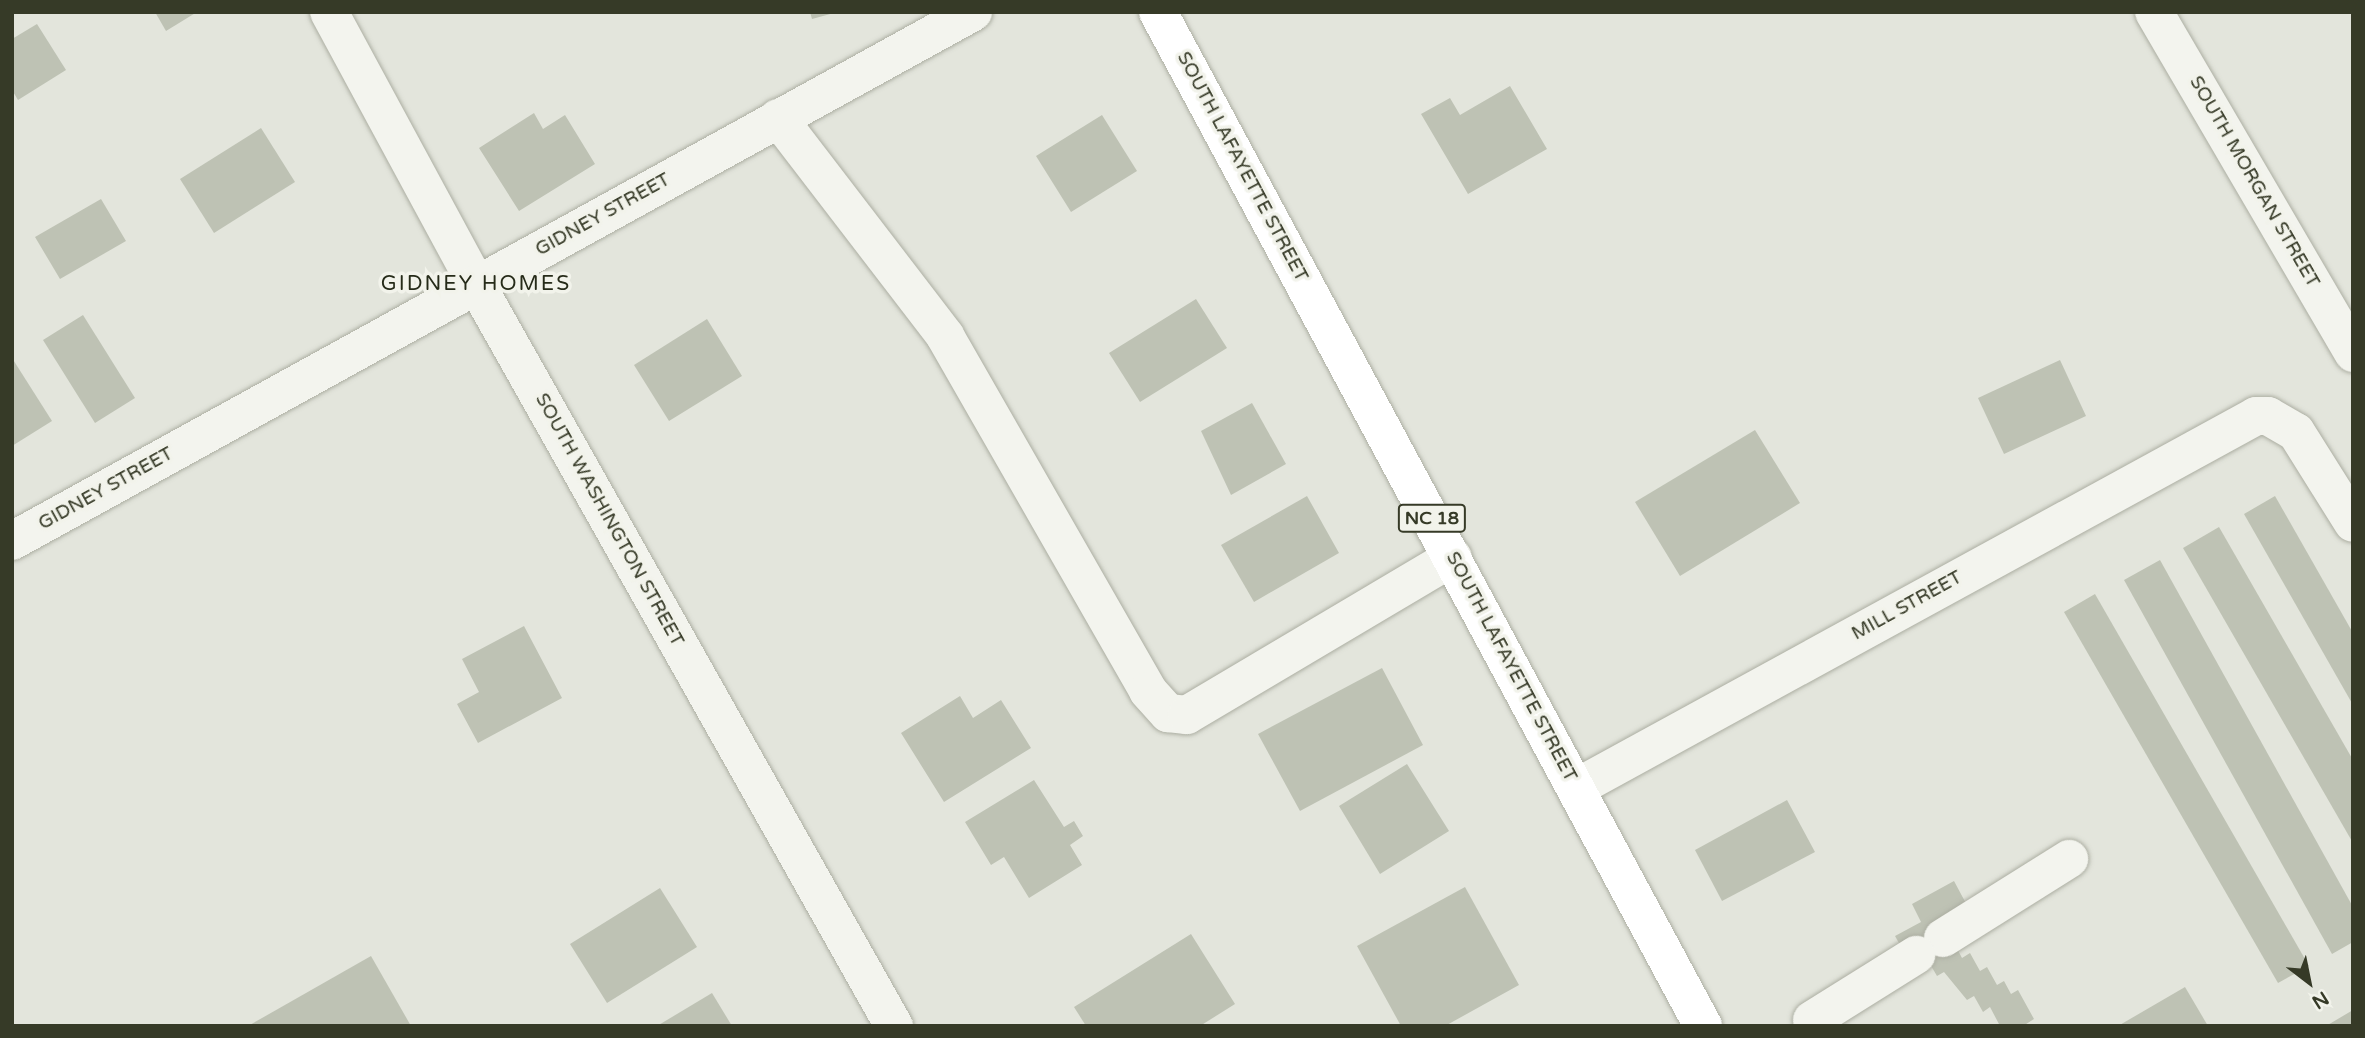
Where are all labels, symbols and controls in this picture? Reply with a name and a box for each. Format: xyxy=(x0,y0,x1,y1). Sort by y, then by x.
street label: SOUTH LAFAYETTE STREET xyxy=(1172,48,1312,286)
street label: SOUTH MORGAN STREET xyxy=(2184,72,2324,292)
street label: GIDNEY STREET xyxy=(532,169,674,261)
district label: GIDNEY HOMES xyxy=(382,271,570,297)
street label: SOUTH WASHINGTON STREET xyxy=(530,390,688,650)
street label: GIDNEY STREET xyxy=(35,443,177,535)
road number: NC 18 xyxy=(1397,504,1467,532)
street label: SOUTH LAFAYETTE STREET xyxy=(1441,548,1581,786)
street label: MILL STREET xyxy=(1848,566,1966,646)
north arrow xyxy=(2274,947,2344,1017)
text: N xyxy=(2308,986,2332,1013)

